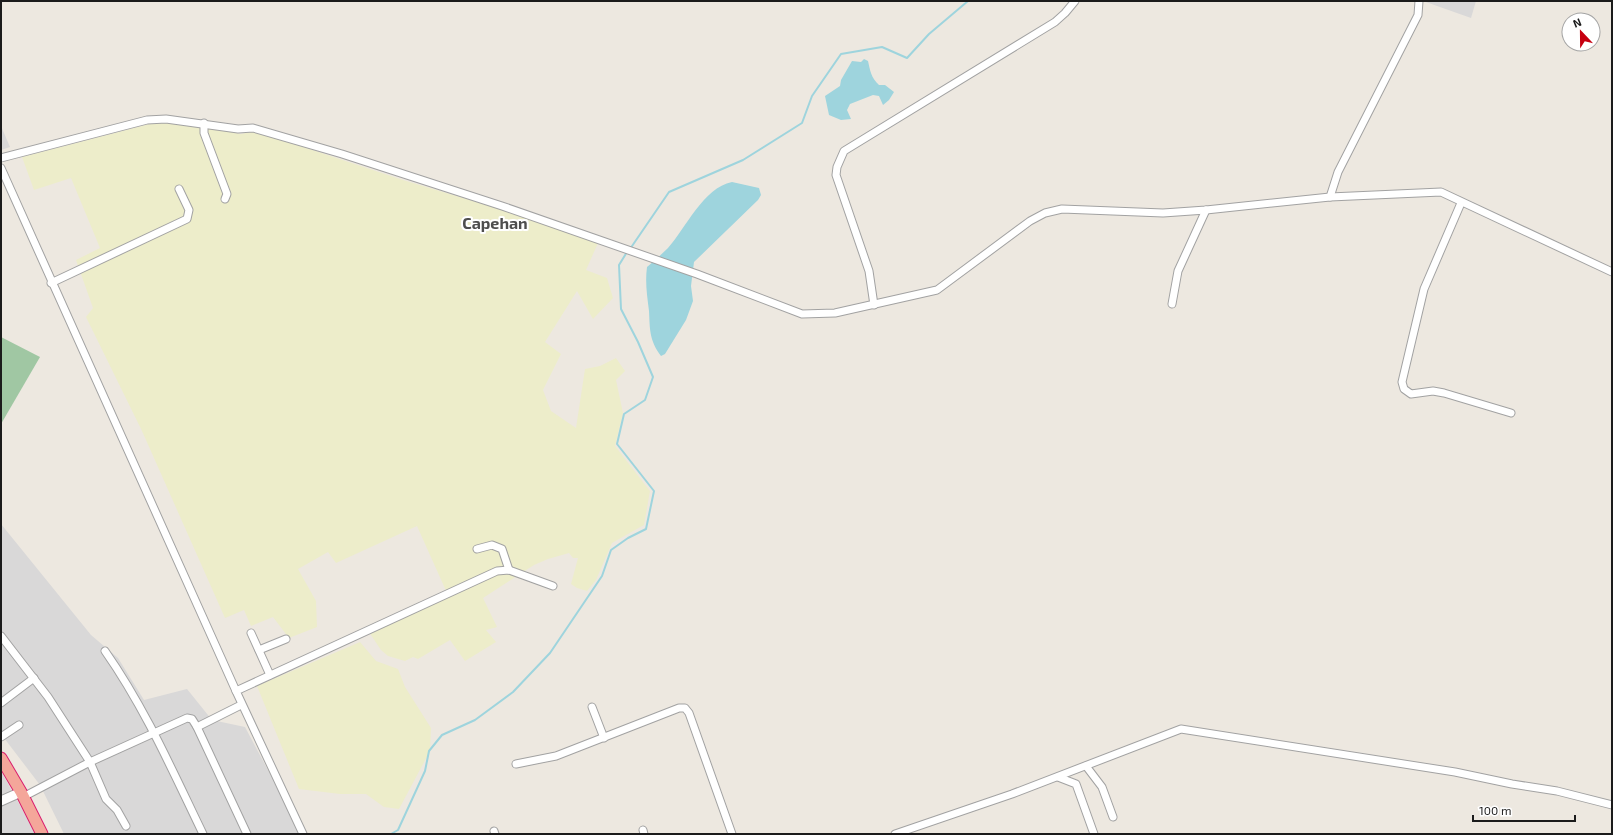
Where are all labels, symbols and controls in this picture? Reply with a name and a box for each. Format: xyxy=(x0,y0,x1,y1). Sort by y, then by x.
north arrow xyxy=(1561,12,1601,52)
text: N xyxy=(1571,15,1583,30)
district label: Capehan xyxy=(462,213,528,232)
scale bar xyxy=(1473,797,1575,823)
text: 100 m xyxy=(1479,803,1511,817)

